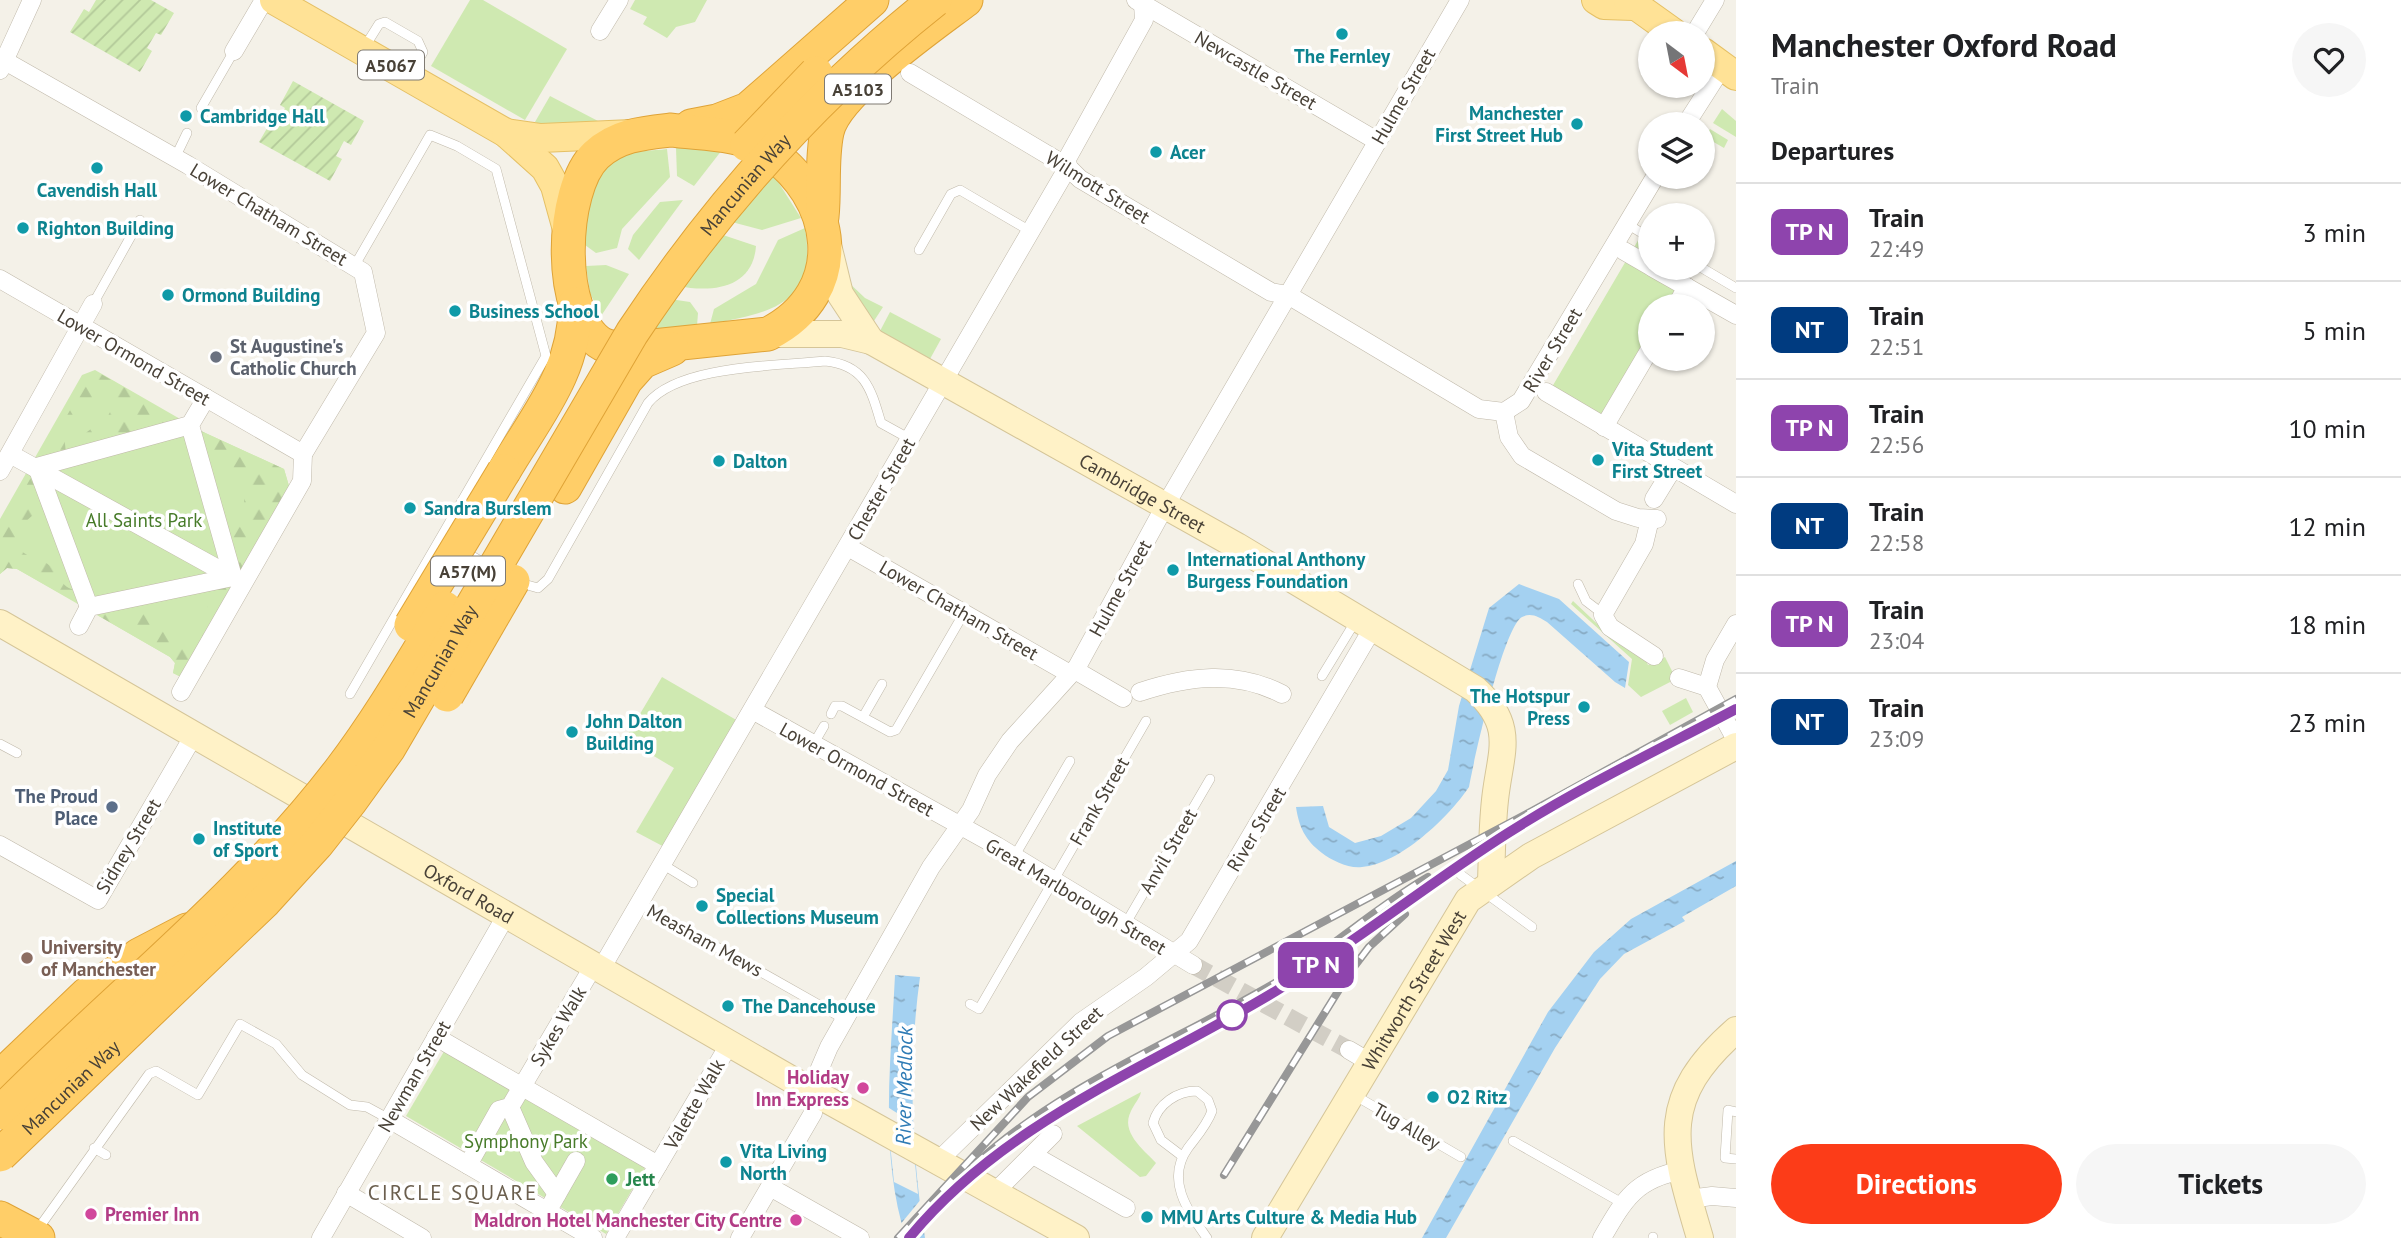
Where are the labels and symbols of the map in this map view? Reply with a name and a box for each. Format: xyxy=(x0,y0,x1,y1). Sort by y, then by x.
north arrow xyxy=(1638,21,1715,98)
street label: Newcastle Street xyxy=(1191,25,1322,115)
marker: The Fernley xyxy=(1334,26,1350,42)
street label: Hulme Street xyxy=(1366,43,1440,148)
place label: The Fernley xyxy=(1294,44,1391,68)
road number: A5067 xyxy=(358,51,424,80)
road number: A5103 xyxy=(825,74,891,104)
place label: Manchester First Street Hub xyxy=(1435,101,1563,147)
place label: Cambridge Hall xyxy=(200,104,325,128)
marker: Cambridge Hall xyxy=(178,108,194,124)
marker: Manchester First Street Hub xyxy=(1569,116,1585,132)
street label: Mancunian Way xyxy=(695,128,795,240)
place label: Acer xyxy=(1170,140,1206,164)
marker: Acer xyxy=(1148,144,1164,160)
street label: Wilmott Street xyxy=(1041,145,1155,229)
street label: Lower Chatham Street xyxy=(186,157,353,271)
marker: Cavendish Hall xyxy=(89,160,105,176)
place label: Cavendish Hall xyxy=(37,178,158,202)
place label: Righton Building xyxy=(37,216,174,240)
marker: Righton Building xyxy=(15,220,31,236)
place label: Ormond Building xyxy=(182,283,320,307)
marker: Ormond Building xyxy=(160,287,176,303)
place label: Business School xyxy=(469,299,599,323)
street label: Lower Ormond Street xyxy=(53,303,215,411)
marker: Business School xyxy=(447,303,463,319)
street label: River Street xyxy=(1517,303,1587,397)
place label: St Augustine's Catholic Church xyxy=(230,334,357,380)
marker: St Augustine's Catholic Church xyxy=(208,349,224,365)
street label: Chester Street xyxy=(842,433,920,545)
place label: Vita Student First Street xyxy=(1611,437,1714,483)
street label: Cambridge Street xyxy=(1075,448,1210,538)
place label: Dalton xyxy=(733,449,787,473)
marker: Vita Student First Street xyxy=(1590,452,1606,468)
marker: Dalton xyxy=(711,453,727,469)
place label: Sandra Burslem xyxy=(424,496,552,520)
marker: Sandra Burslem xyxy=(402,500,418,516)
park label: All Saints Park xyxy=(86,508,202,532)
street label: Hulme Street xyxy=(1084,535,1157,641)
place label: International Anthony Burgess Foundation xyxy=(1187,547,1366,593)
street label: Lower Chatham Street xyxy=(875,555,1043,666)
road number: A57(M) xyxy=(431,556,505,586)
marker: International Anthony Burgess Foundation xyxy=(1165,562,1181,578)
street label: Mancunian Way xyxy=(397,600,482,722)
place label: The Hotspur Press xyxy=(1470,684,1570,730)
marker: The Hotspur Press xyxy=(1576,699,1592,715)
place label: John Dalton Building xyxy=(585,709,682,755)
street label: Lower Ormond Street xyxy=(776,717,939,822)
marker: John Dalton Building xyxy=(564,724,580,740)
street label: Frank Street xyxy=(1064,752,1134,850)
street label: River Street xyxy=(1221,782,1291,876)
place label: The Proud Place xyxy=(15,784,98,830)
street label: Sidney Street xyxy=(90,794,166,898)
marker: The Proud Place xyxy=(104,799,120,815)
street label: Anvil Street xyxy=(1134,803,1202,898)
place label: Institute of Sport xyxy=(213,816,282,862)
marker: Institute of Sport xyxy=(191,831,207,847)
street label: Great Marlborough Street xyxy=(981,832,1171,960)
street label: Oxford Road xyxy=(419,858,518,929)
place label: Special Collections Museum xyxy=(716,883,879,929)
street label: Measham Mews xyxy=(643,898,767,982)
marker: Special Collections Museum xyxy=(694,898,710,914)
street label: Whitworth Street West xyxy=(1356,905,1471,1075)
place label: University of Manchester xyxy=(41,935,156,981)
line badge: TP N xyxy=(1267,942,1365,988)
marker: University of Manchester xyxy=(19,950,35,966)
street label: Sykes Walk xyxy=(525,982,591,1070)
place label: The Dancehouse xyxy=(742,994,876,1018)
marker: The Dancehouse xyxy=(720,998,736,1014)
street label: New Wakefield Street xyxy=(965,1000,1108,1136)
unlabelled marker xyxy=(1217,1000,1247,1030)
street label: Newman Street xyxy=(372,1015,456,1136)
water label: River Medlock xyxy=(889,1025,919,1146)
street label: Mancunian Way xyxy=(17,1034,125,1140)
street label: Valette Walk xyxy=(658,1054,730,1154)
place label: Holiday Inn Express xyxy=(756,1065,850,1111)
marker: Holiday Inn Express xyxy=(855,1080,871,1096)
place label: O2 Ritz xyxy=(1447,1085,1507,1109)
marker: O2 Ritz xyxy=(1425,1089,1441,1105)
street label: Tug Alley xyxy=(1369,1097,1445,1155)
park label: Symphony Park xyxy=(464,1129,588,1153)
place label: Vita Living North xyxy=(739,1139,827,1185)
marker: Vita Living North xyxy=(718,1154,734,1170)
place label: Jett xyxy=(625,1167,655,1191)
marker: Jett xyxy=(604,1171,620,1187)
district label: CIRCLE SQUARE xyxy=(368,1179,538,1206)
place label: Premier Inn xyxy=(105,1202,199,1226)
place label: MMU Arts Culture & Media Hub xyxy=(1161,1205,1417,1229)
marker: Premier Inn xyxy=(83,1206,99,1222)
place label: Maldron Hotel Manchester City Centre xyxy=(474,1208,782,1232)
marker: MMU Arts Culture & Media Hub xyxy=(1139,1209,1155,1225)
marker: Maldron Hotel Manchester City Centre xyxy=(788,1212,804,1228)

